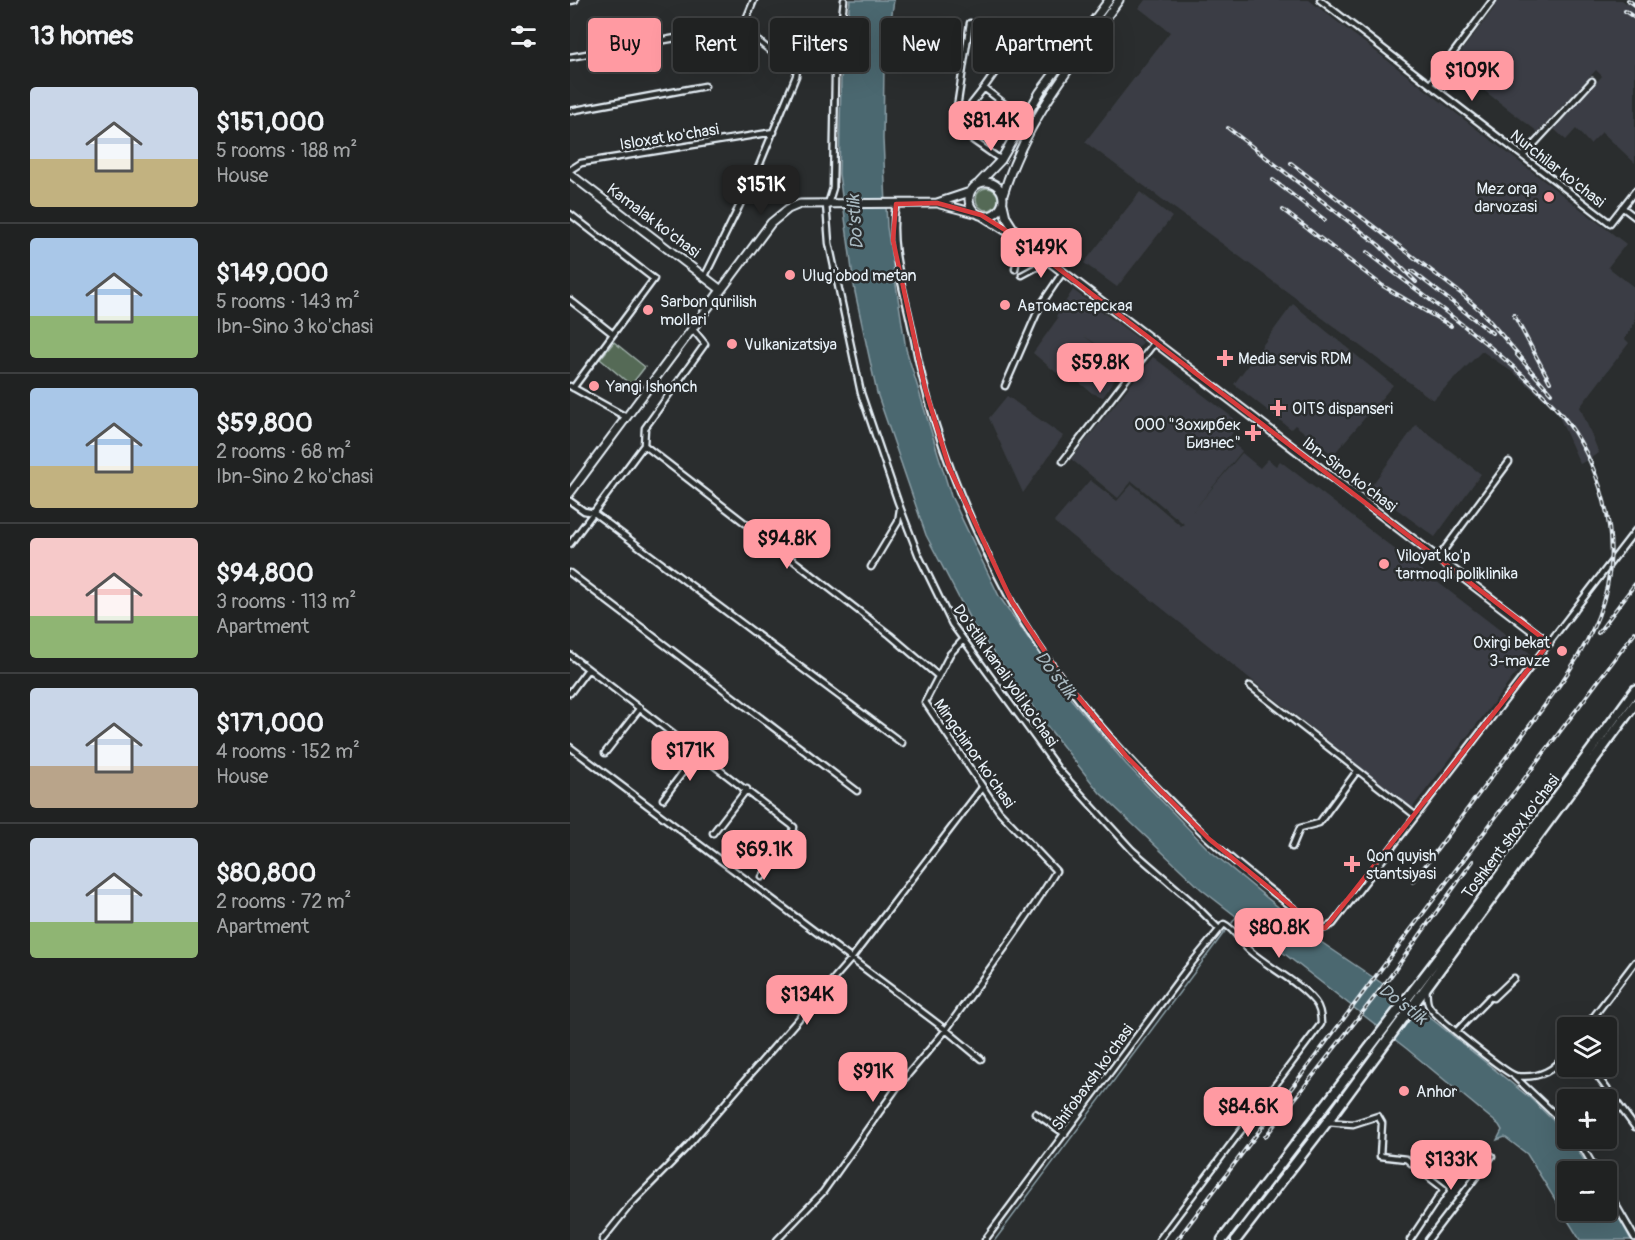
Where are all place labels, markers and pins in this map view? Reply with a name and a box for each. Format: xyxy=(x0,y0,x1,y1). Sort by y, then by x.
pin: $109K xyxy=(1430,51,1514,102)
pin: $81.4K xyxy=(942,101,1040,152)
pin: $151K xyxy=(719,165,803,216)
place label: Mez orqa darvozasi xyxy=(1474,179,1537,217)
marker: Mez orqa darvozasi xyxy=(1542,190,1556,204)
pin: $149K xyxy=(999,228,1083,279)
place label: Ulug'obod metan xyxy=(802,266,917,286)
marker: Ulug'obod metan xyxy=(783,268,797,282)
place label: Sarbon qurilish mollari xyxy=(660,292,757,330)
place label: Автомастерская xyxy=(1017,296,1132,316)
marker: Автомастерская xyxy=(998,298,1012,312)
marker: Sarbon qurilish mollari xyxy=(641,303,655,317)
place label: Vulkanizatsiya xyxy=(744,335,837,355)
marker: Vulkanizatsiya xyxy=(725,337,739,351)
pin: $59.8K xyxy=(1051,343,1149,394)
marker: Media servis RDM xyxy=(1216,349,1234,367)
place label: Media servis RDM xyxy=(1238,349,1351,369)
place label: Yangi Ishonch xyxy=(605,377,697,397)
marker: Yangi Ishonch xyxy=(587,379,601,393)
marker: OITS dispanseri xyxy=(1269,399,1287,417)
place label: OITS dispanseri xyxy=(1292,399,1393,419)
place label: ООО "Зохирбек Бизнес" xyxy=(1134,415,1241,453)
marker: ООО "Зохирбек Бизнес" xyxy=(1246,426,1260,440)
pin: $94.8K xyxy=(738,519,836,570)
place label: Viloyat ko'p tarmoqli poliklinika xyxy=(1395,546,1518,584)
marker: Viloyat ko'p tarmoqli poliklinika xyxy=(1377,557,1391,571)
place label: Oxirgi bekat 3-mavze xyxy=(1473,633,1551,671)
marker: Oxirgi bekat 3-mavze xyxy=(1555,644,1569,658)
pin: $171K xyxy=(648,731,732,782)
pin: $69.1K xyxy=(715,830,813,881)
place label: Qon quyish stantsiyasi xyxy=(1366,846,1437,884)
marker: Qon quyish stantsiyasi xyxy=(1343,855,1361,873)
pin: $80.8K xyxy=(1230,908,1328,959)
pin: $134K xyxy=(765,975,849,1026)
pin: $91K xyxy=(837,1052,909,1103)
place label: Anhor xyxy=(1416,1082,1458,1102)
marker: Anhor xyxy=(1397,1084,1411,1098)
pin: $84.6K xyxy=(1199,1087,1297,1138)
pin: $133K xyxy=(1409,1140,1493,1191)

